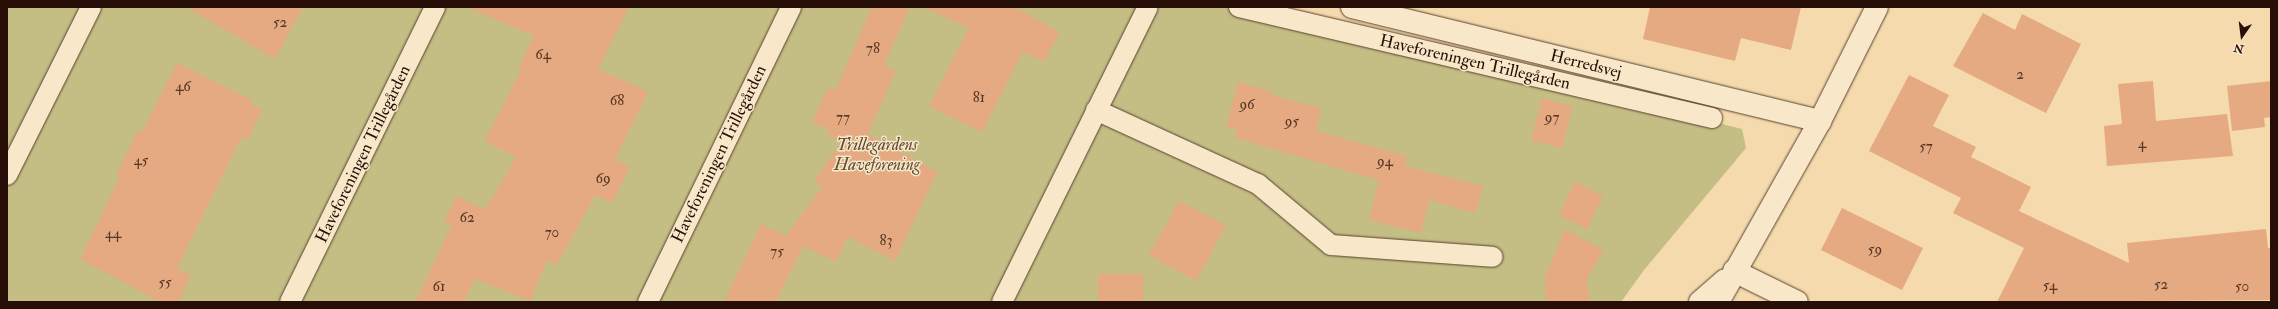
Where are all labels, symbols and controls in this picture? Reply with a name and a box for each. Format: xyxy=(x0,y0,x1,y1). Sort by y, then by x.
house number: 52 xyxy=(273,14,287,32)
north arrow xyxy=(2222,16,2262,56)
street label: Haveforeningen Trillegården xyxy=(1378,30,1572,94)
house number: 78 xyxy=(866,40,880,58)
text: N xyxy=(2233,41,2245,56)
street label: Herredsvej xyxy=(1548,45,1624,83)
house number: 64 xyxy=(535,46,551,64)
street label: Haveforeningen Trillegården xyxy=(311,62,415,246)
street label: Haveforeningen Trillegården xyxy=(667,62,771,246)
house number: 2 xyxy=(2016,66,2024,84)
house number: 46 xyxy=(175,78,191,96)
house number: 81 xyxy=(973,89,985,107)
house number: 68 xyxy=(610,92,624,110)
house number: 96 xyxy=(1239,96,1255,114)
house number: 77 xyxy=(836,109,850,127)
house number: 97 xyxy=(1545,109,1559,127)
house number: 95 xyxy=(1285,113,1299,131)
park label: Trillegårdens Haveforening xyxy=(834,135,920,175)
house number: 4 xyxy=(2138,135,2146,153)
house number: 57 xyxy=(1919,138,1933,156)
house number: 45 xyxy=(134,152,148,170)
house number: 94 xyxy=(1377,153,1393,171)
house number: 69 xyxy=(595,170,611,188)
house number: 62 xyxy=(459,209,475,227)
house number: 70 xyxy=(545,224,559,242)
house number: 44 xyxy=(105,225,121,243)
house number: 83 xyxy=(880,232,892,250)
house number: 59 xyxy=(1868,241,1882,259)
house number: 75 xyxy=(770,243,784,261)
house number: 55 xyxy=(158,274,172,292)
house number: 52 xyxy=(2154,276,2168,294)
house number: 54 xyxy=(2043,277,2057,295)
house number: 61 xyxy=(433,278,445,296)
house number: 50 xyxy=(2235,278,2249,296)

